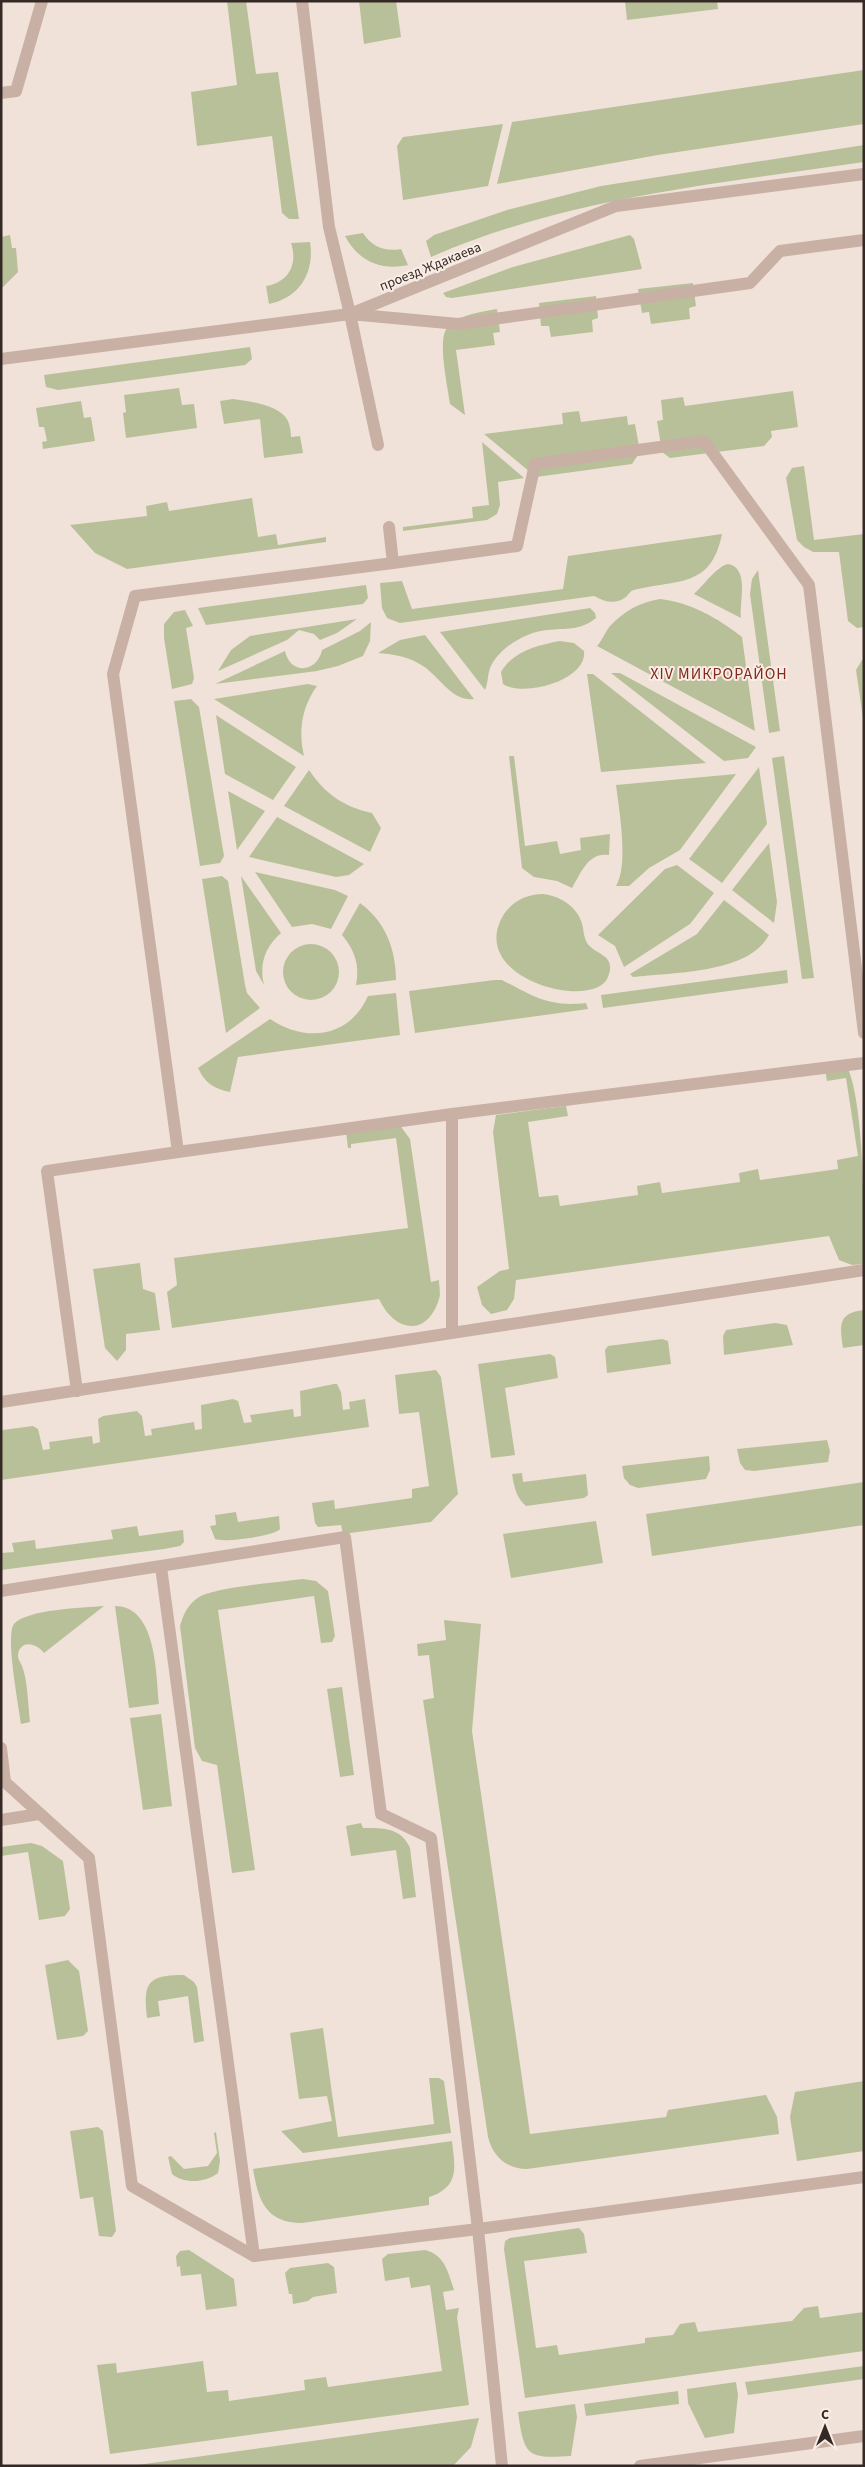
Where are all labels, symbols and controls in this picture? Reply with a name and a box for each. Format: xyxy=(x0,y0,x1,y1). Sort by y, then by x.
street label: проезд Ждакаева xyxy=(377,237,484,296)
district label: XIV МИКРОРАЙОН xyxy=(650,663,788,685)
north arrow xyxy=(800,2402,850,2452)
text: С xyxy=(821,2405,829,2425)

